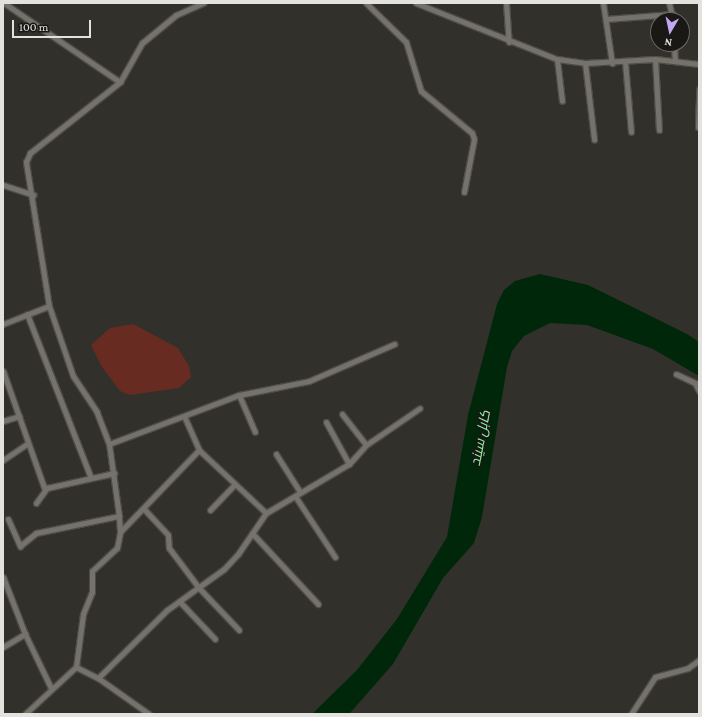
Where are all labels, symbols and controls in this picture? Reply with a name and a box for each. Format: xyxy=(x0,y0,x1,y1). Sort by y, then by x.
scale bar xyxy=(14,12,93,38)
north arrow xyxy=(650,12,690,52)
text: 100 m xyxy=(19,20,48,34)
text: N xyxy=(664,36,673,49)
water label: کابل سيند xyxy=(466,409,494,467)

